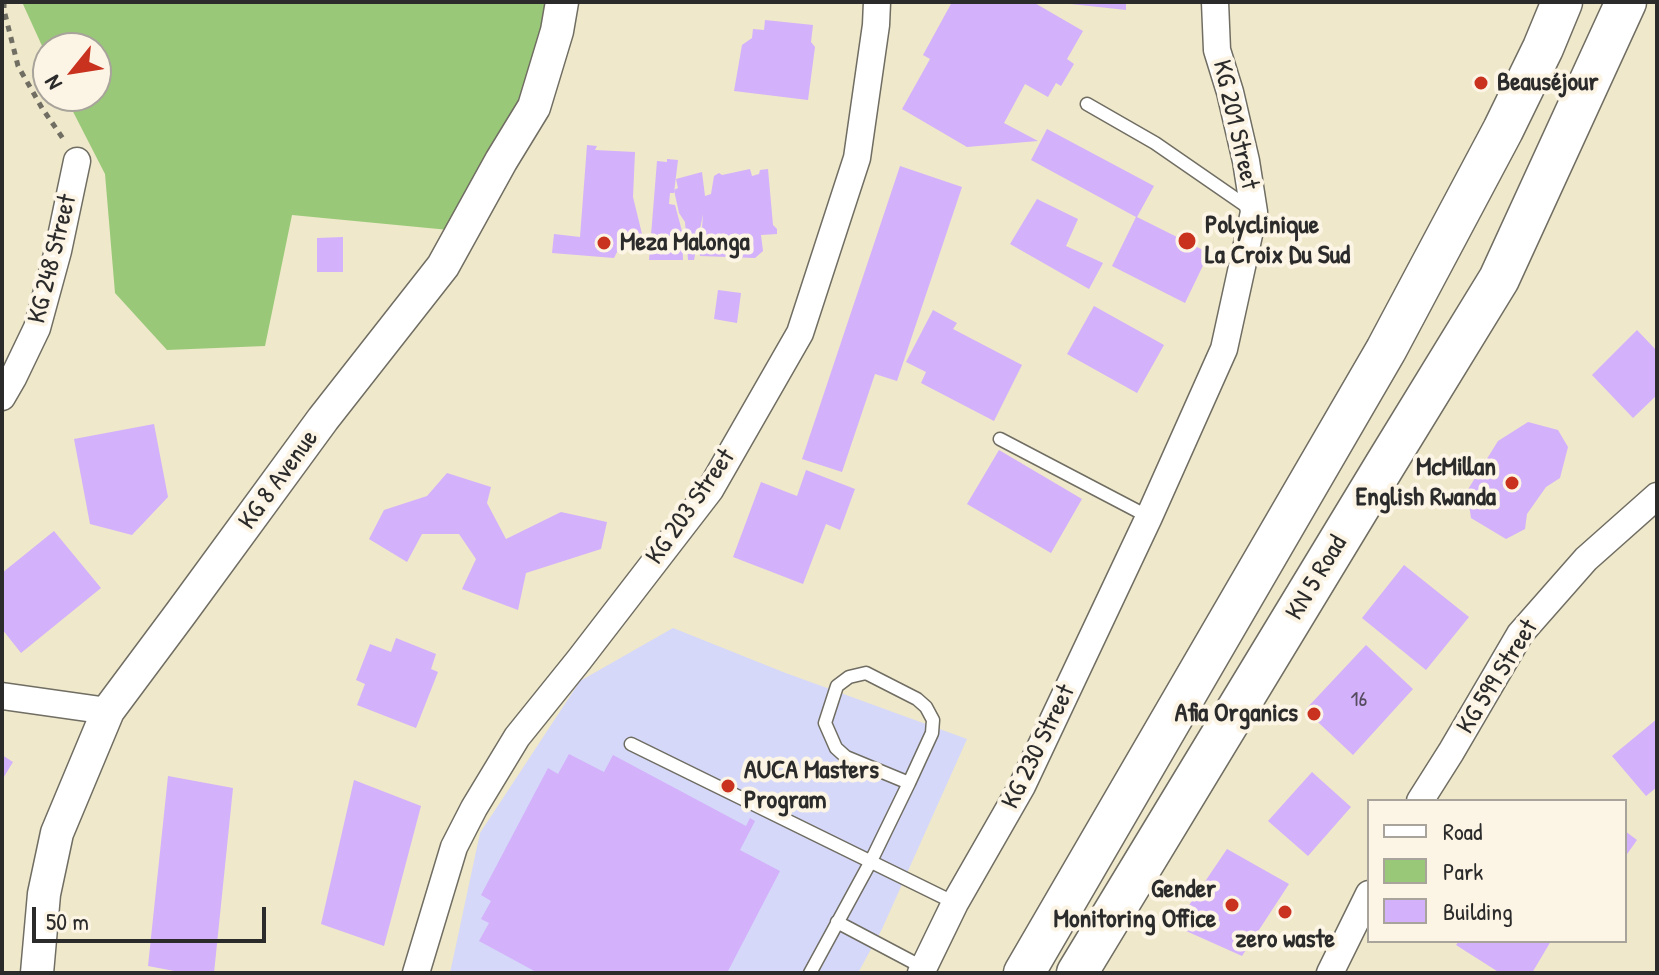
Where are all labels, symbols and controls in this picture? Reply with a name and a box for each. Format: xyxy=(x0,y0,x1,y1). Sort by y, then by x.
north arrow xyxy=(32,32,112,112)
street label: KG 201 Street xyxy=(1205,57,1265,193)
place label: Beauséjour xyxy=(1497,67,1598,99)
text: N xyxy=(37,70,69,96)
marker: Beauséjour xyxy=(1472,74,1490,92)
street label: KG 248 Street xyxy=(22,191,84,327)
place label: Polyclinique La Croix Du Sud xyxy=(1205,210,1350,272)
place label: Meza Malonga xyxy=(620,227,750,259)
marker: Polyclinique La Croix Du Sud xyxy=(1176,230,1198,252)
marker: Meza Malonga xyxy=(595,234,613,252)
street label: KG 8 Avenue xyxy=(233,424,325,536)
street label: KG 203 Street xyxy=(640,443,742,571)
place label: McMillan English Rwanda xyxy=(1355,452,1496,514)
marker: McMillan English Rwanda xyxy=(1503,474,1521,492)
street label: KN 5 Road xyxy=(1280,530,1354,626)
street label: KG 599 Street xyxy=(1451,614,1545,740)
street label: KG 230 Street xyxy=(996,680,1082,814)
house number: 16 xyxy=(1351,687,1367,713)
place label: Afia Organics xyxy=(1175,698,1298,730)
marker: Afia Organics xyxy=(1305,705,1323,723)
place label: AUCA Masters Program xyxy=(744,755,879,816)
marker: AUCA Masters Program xyxy=(719,777,737,795)
legend xyxy=(1367,799,1627,943)
text: Road xyxy=(1443,815,1482,847)
text: Park xyxy=(1443,855,1483,887)
place label: Gender Monitoring Office xyxy=(1054,874,1216,936)
scale bar xyxy=(36,891,270,941)
text: Building xyxy=(1443,895,1513,927)
marker: Gender Monitoring Office xyxy=(1223,896,1241,914)
marker: zero waste xyxy=(1276,903,1294,921)
text: 50 m xyxy=(46,905,89,937)
place label: zero waste xyxy=(1235,924,1335,956)

